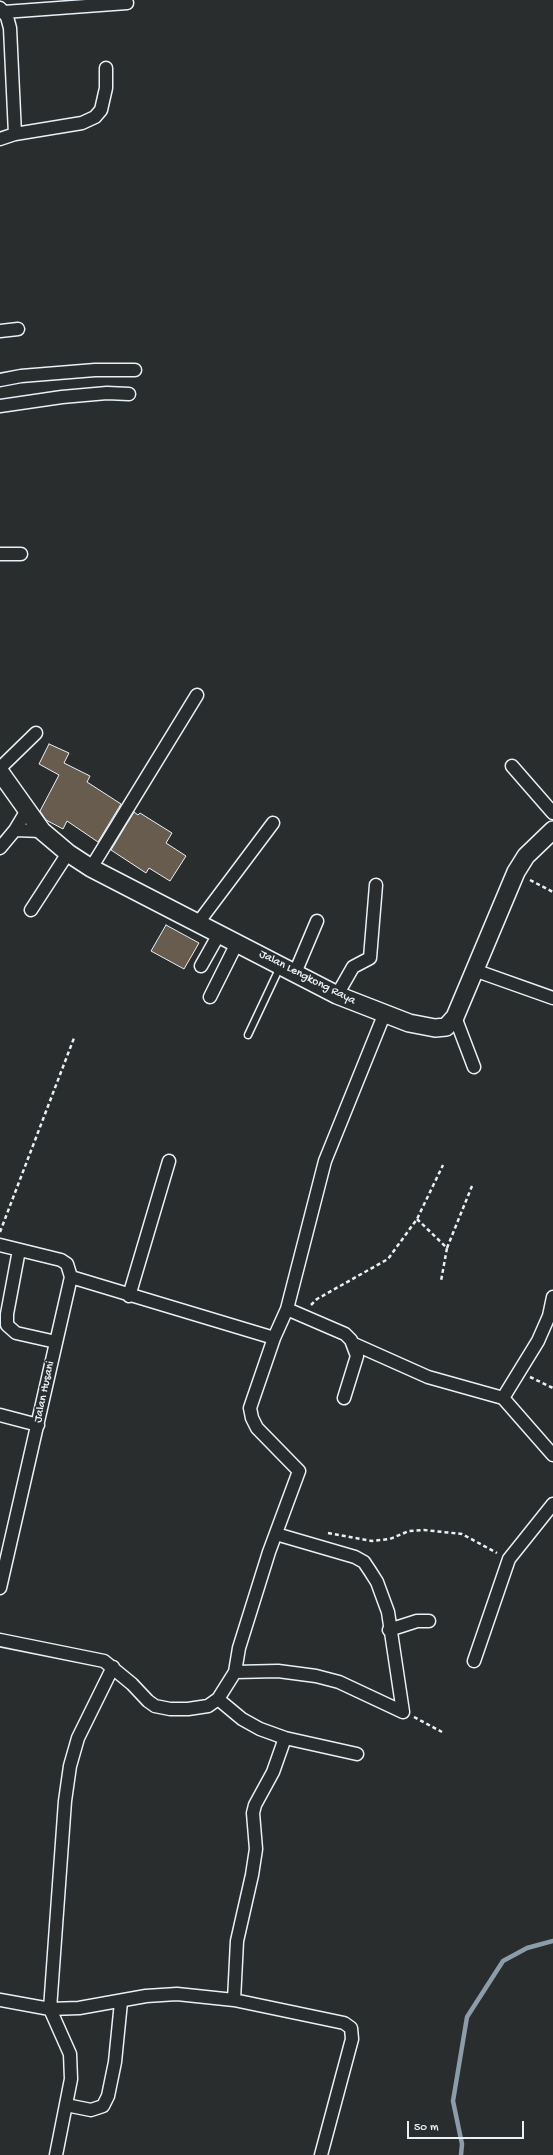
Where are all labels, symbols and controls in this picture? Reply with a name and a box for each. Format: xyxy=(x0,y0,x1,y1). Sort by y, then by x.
street label: Jalan Lengkong Raya xyxy=(256,947,358,1009)
street label: Jalan Husani xyxy=(31,1360,59,1424)
scale bar xyxy=(409,2113,526,2139)
text: 50 m xyxy=(414,2121,439,2135)

